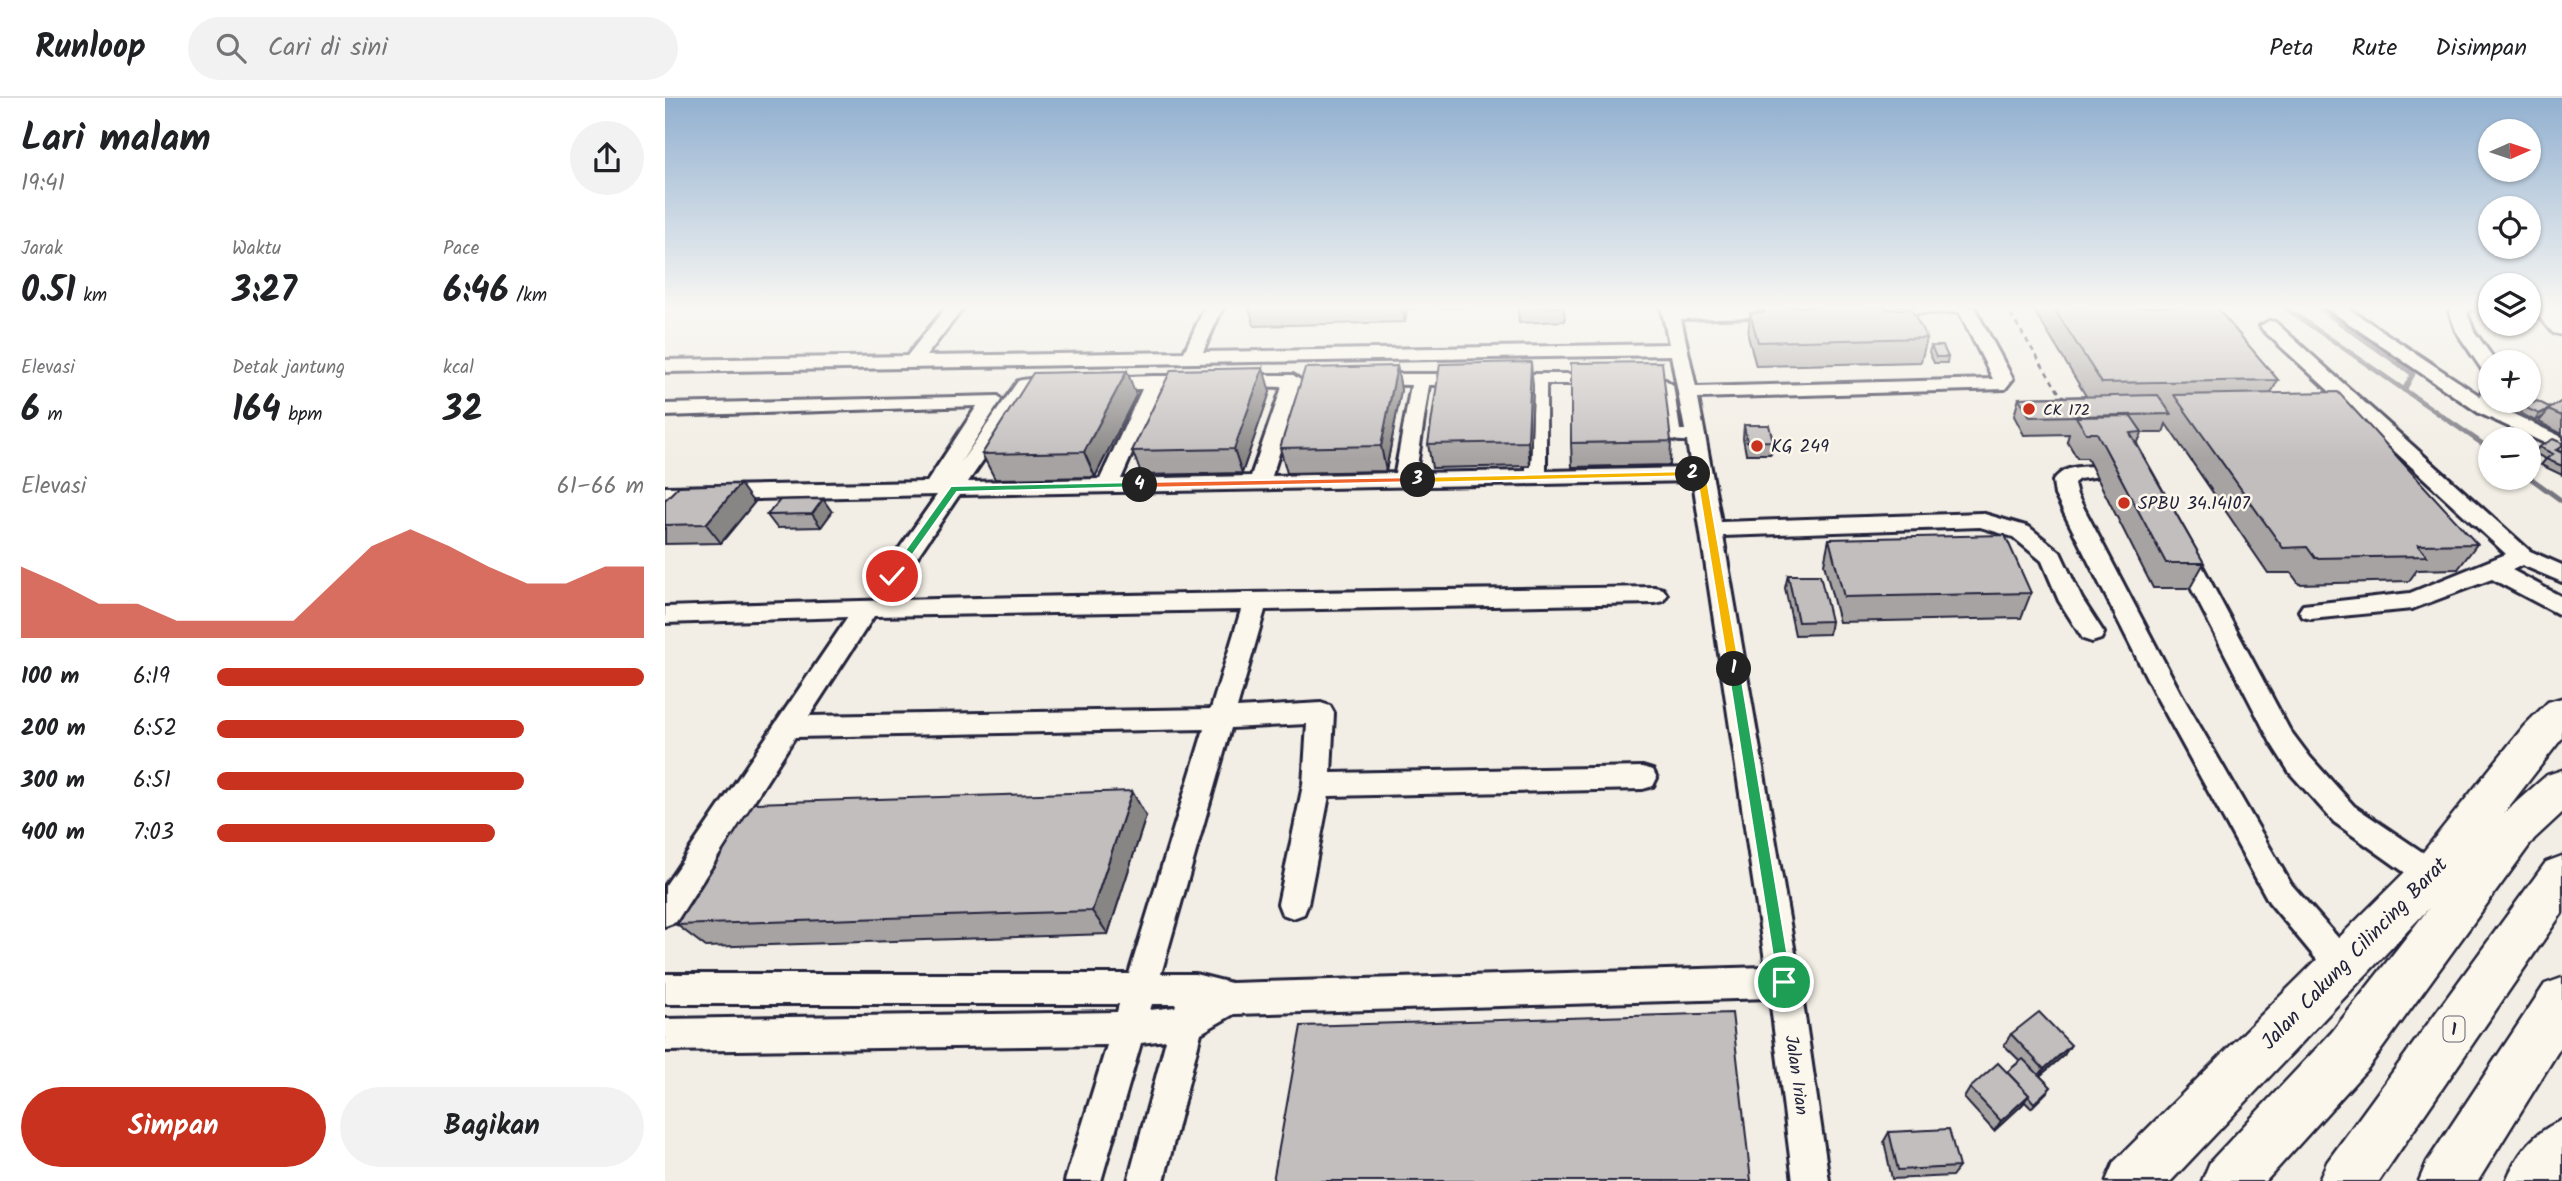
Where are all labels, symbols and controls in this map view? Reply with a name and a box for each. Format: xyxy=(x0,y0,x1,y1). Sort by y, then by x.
search box xyxy=(188,17,678,80)
text: Runloop xyxy=(35,22,146,75)
text: Cari di sini xyxy=(268,27,388,69)
icon: search xyxy=(212,29,250,67)
text: Peta xyxy=(2269,29,2314,68)
text: Rute xyxy=(2352,29,2397,68)
text: Disimpan xyxy=(2435,29,2527,68)
text: Lari malam xyxy=(21,110,211,170)
north arrow xyxy=(2478,119,2541,182)
map controls xyxy=(2478,119,2541,490)
button: share xyxy=(570,121,644,195)
text: 19:41 xyxy=(21,166,65,202)
button: locate xyxy=(2478,196,2541,259)
text: Jarak xyxy=(21,234,63,264)
text: Waktu xyxy=(232,234,281,264)
text: Pace xyxy=(443,234,479,264)
text: 0.51 xyxy=(21,264,76,320)
text: 3:27 xyxy=(232,264,297,320)
text: 6:46 xyxy=(443,264,509,320)
button: layers xyxy=(2478,273,2541,336)
text: km xyxy=(76,281,107,311)
text: /km xyxy=(509,281,547,311)
button: + xyxy=(2478,350,2541,413)
text: Elevasi xyxy=(21,353,75,383)
text: Detak jantung xyxy=(232,353,345,383)
text: kcal xyxy=(443,353,474,383)
text: 6 xyxy=(21,383,40,439)
text: 164 xyxy=(232,383,281,439)
text: 32 xyxy=(443,383,483,439)
place label: CK 172 xyxy=(2043,398,2090,423)
text: m xyxy=(40,400,63,430)
text: bpm xyxy=(281,400,322,430)
marker: CK 172 xyxy=(2021,401,2037,417)
button: − xyxy=(2478,427,2541,490)
place label: KG 249 xyxy=(1771,433,1829,462)
marker: KG 249 xyxy=(1749,438,1765,454)
pin: 2 xyxy=(1675,456,1711,492)
text: 2 xyxy=(1687,458,1698,488)
pin: 3 xyxy=(1401,462,1435,498)
text: 3 xyxy=(1412,464,1423,494)
pin: 4 xyxy=(1123,468,1157,502)
text: Elevasi xyxy=(21,469,86,505)
text: 61–66 m xyxy=(557,469,644,505)
text: 4 xyxy=(1134,469,1145,499)
place label: SPBU 34.14107 xyxy=(2138,490,2250,519)
marker: SPBU 34.14107 xyxy=(2116,495,2132,511)
pin xyxy=(862,546,922,606)
icon: check xyxy=(873,557,911,595)
pin: 1 xyxy=(1717,652,1751,686)
text: 1 xyxy=(1731,653,1736,683)
text: 100 m xyxy=(21,659,79,695)
text: 6:19 xyxy=(133,659,170,695)
text: 200 m xyxy=(21,711,86,747)
text: 6:52 xyxy=(133,711,177,747)
text: 300 m xyxy=(21,763,85,799)
text: 6:51 xyxy=(133,763,171,799)
text: 400 m xyxy=(21,815,85,851)
text: 7:03 xyxy=(133,815,174,851)
street label: Jalan Cakung Cilincing Barat xyxy=(2254,849,2457,1058)
pin xyxy=(1754,952,1814,1012)
icon: arrive xyxy=(1765,963,1803,1001)
road number: 1 xyxy=(2443,1016,2465,1042)
street label: Jalan Irian xyxy=(1776,1033,1815,1117)
button: Simpan xyxy=(21,1087,326,1167)
button: Bagikan xyxy=(340,1087,644,1167)

